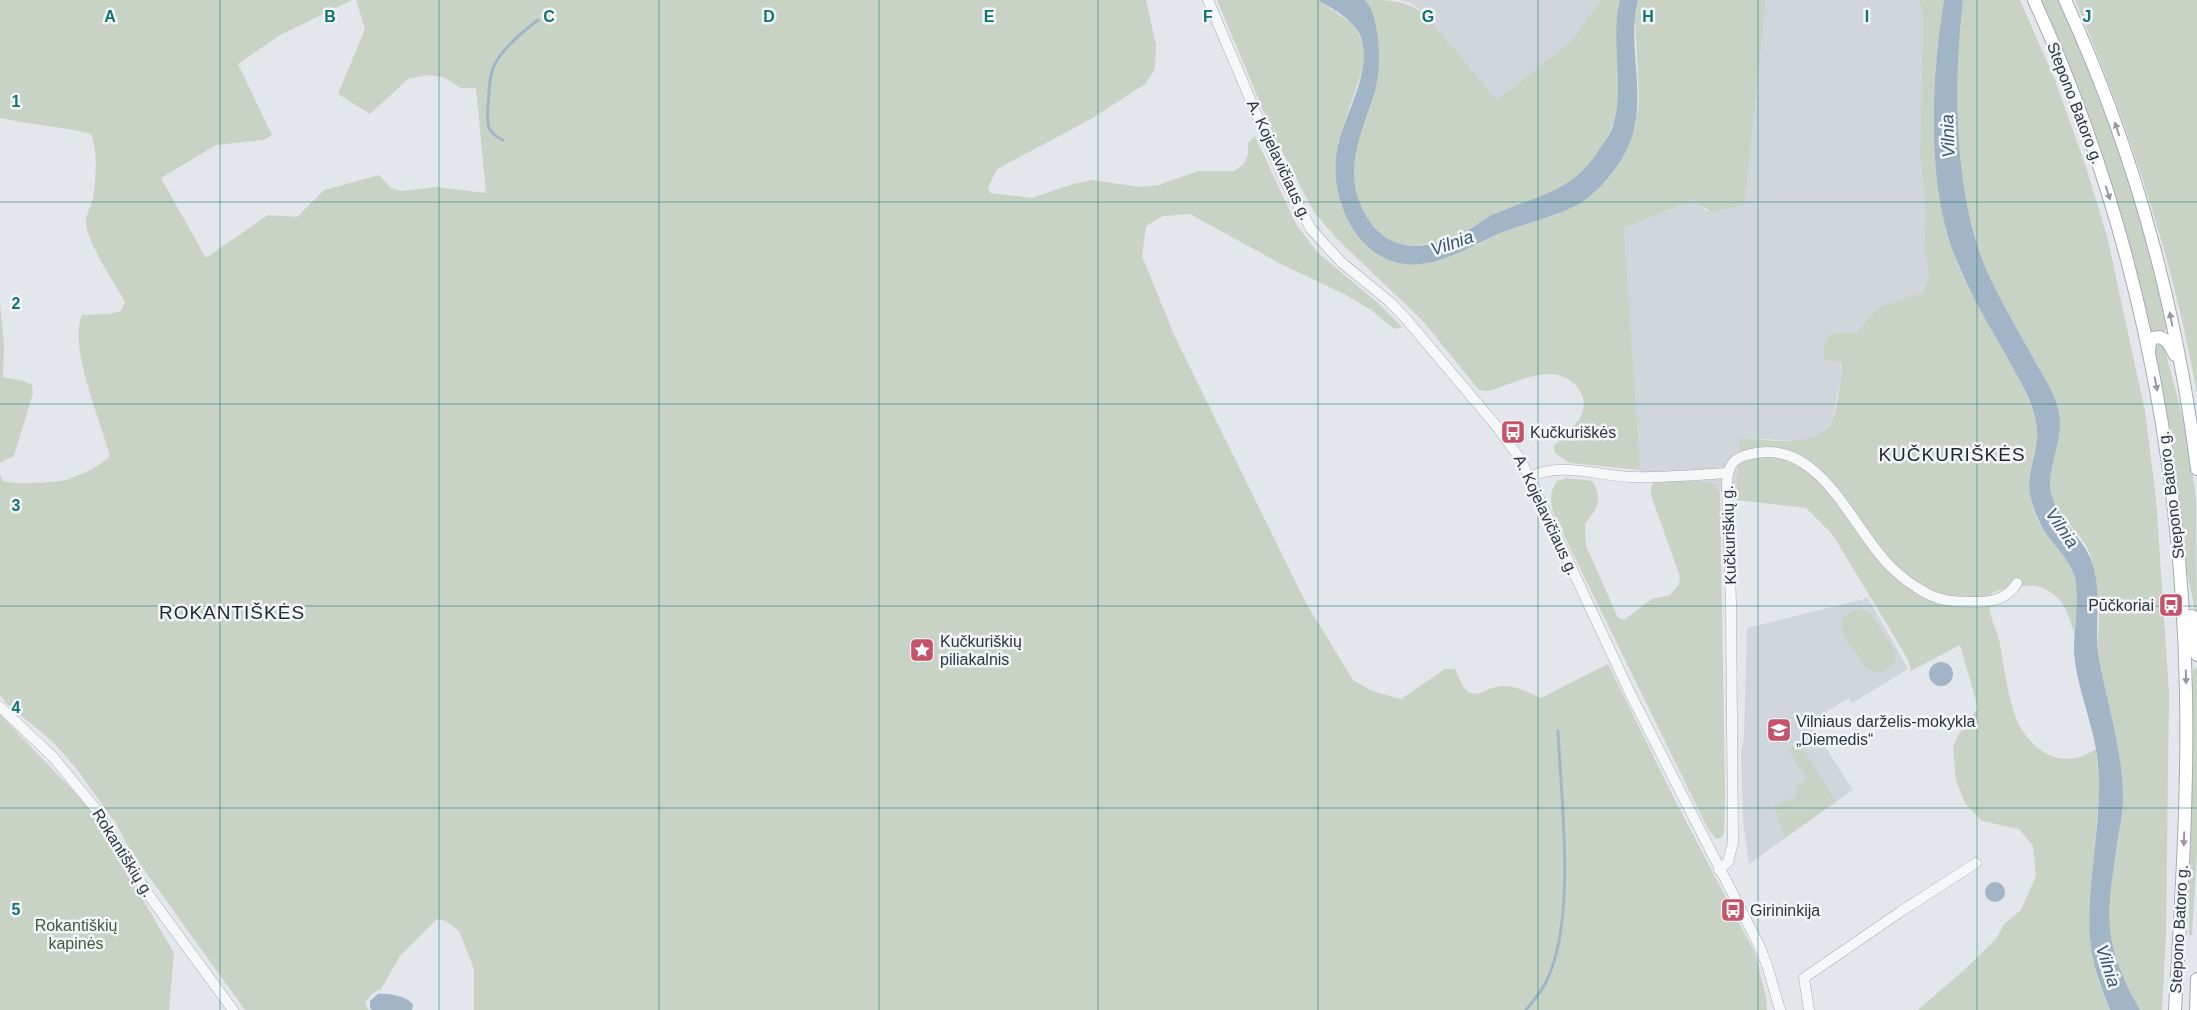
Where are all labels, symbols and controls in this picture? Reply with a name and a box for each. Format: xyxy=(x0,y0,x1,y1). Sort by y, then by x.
text: A xyxy=(104,8,116,25)
text: B xyxy=(324,8,336,25)
text: C xyxy=(543,8,555,25)
text: D xyxy=(763,8,775,25)
text: E xyxy=(984,8,995,25)
text: F xyxy=(1203,8,1213,25)
text: G xyxy=(1422,8,1434,25)
text: H xyxy=(1642,8,1654,25)
text: I xyxy=(1865,8,1869,25)
text: J xyxy=(2083,8,2091,25)
street label: Stepono Batoro g. xyxy=(2044,40,2106,166)
text: 1 xyxy=(12,93,21,110)
street label: A. Kojelavičiaus g. xyxy=(1244,97,1314,223)
water label: Vilnia xyxy=(1937,114,1959,158)
one-way arrow xyxy=(2112,121,2120,136)
one-way arrow xyxy=(2104,185,2112,200)
water label: Vilnia xyxy=(1428,226,1476,260)
text: 2 xyxy=(12,295,21,312)
one-way arrow xyxy=(2166,310,2174,326)
one-way arrow xyxy=(2152,377,2160,393)
bus stop icon: Kučkuriškės xyxy=(1500,419,1526,445)
place label: Kučkuriškės xyxy=(1530,424,1616,441)
street label: Stepono Batoro g. xyxy=(2155,430,2187,560)
district label: KUČKURIŠKĖS xyxy=(1878,444,2026,465)
street label: A. Kojelavičiaus g. xyxy=(1511,452,1581,578)
street label: Kučkuriškių g. xyxy=(1719,485,1739,585)
text: 3 xyxy=(12,497,21,514)
water label: Vilnia xyxy=(2041,504,2083,552)
bus stop icon: Pūčkoriai xyxy=(2158,592,2184,618)
place label: Pūčkoriai xyxy=(2088,597,2154,614)
district label: ROKANTIŠKĖS xyxy=(159,602,305,623)
place label: Kučkuriškių piliakalnis xyxy=(940,633,1022,668)
place icon: Kučkuriškių piliakalnis xyxy=(909,637,935,663)
one-way arrow xyxy=(2182,669,2190,685)
text: 4 xyxy=(12,699,21,716)
place label: Vilniaus darželis-mokykla „Diemedis“ xyxy=(1796,713,1975,748)
school or university icon: Vilniaus darželis-mokykla „Diemedis“ xyxy=(1766,717,1792,743)
street label: Rokantiškių g. xyxy=(89,806,157,900)
one-way arrow xyxy=(2179,831,2187,847)
street label: Stepono Batoro g. xyxy=(2167,864,2191,994)
bus stop icon: Girininkija xyxy=(1720,897,1746,923)
text: 5 xyxy=(12,901,21,918)
place label: Girininkija xyxy=(1750,902,1820,919)
park label: Rokantiškių kapinės xyxy=(35,917,117,952)
water label: Vilnia xyxy=(2092,942,2124,990)

